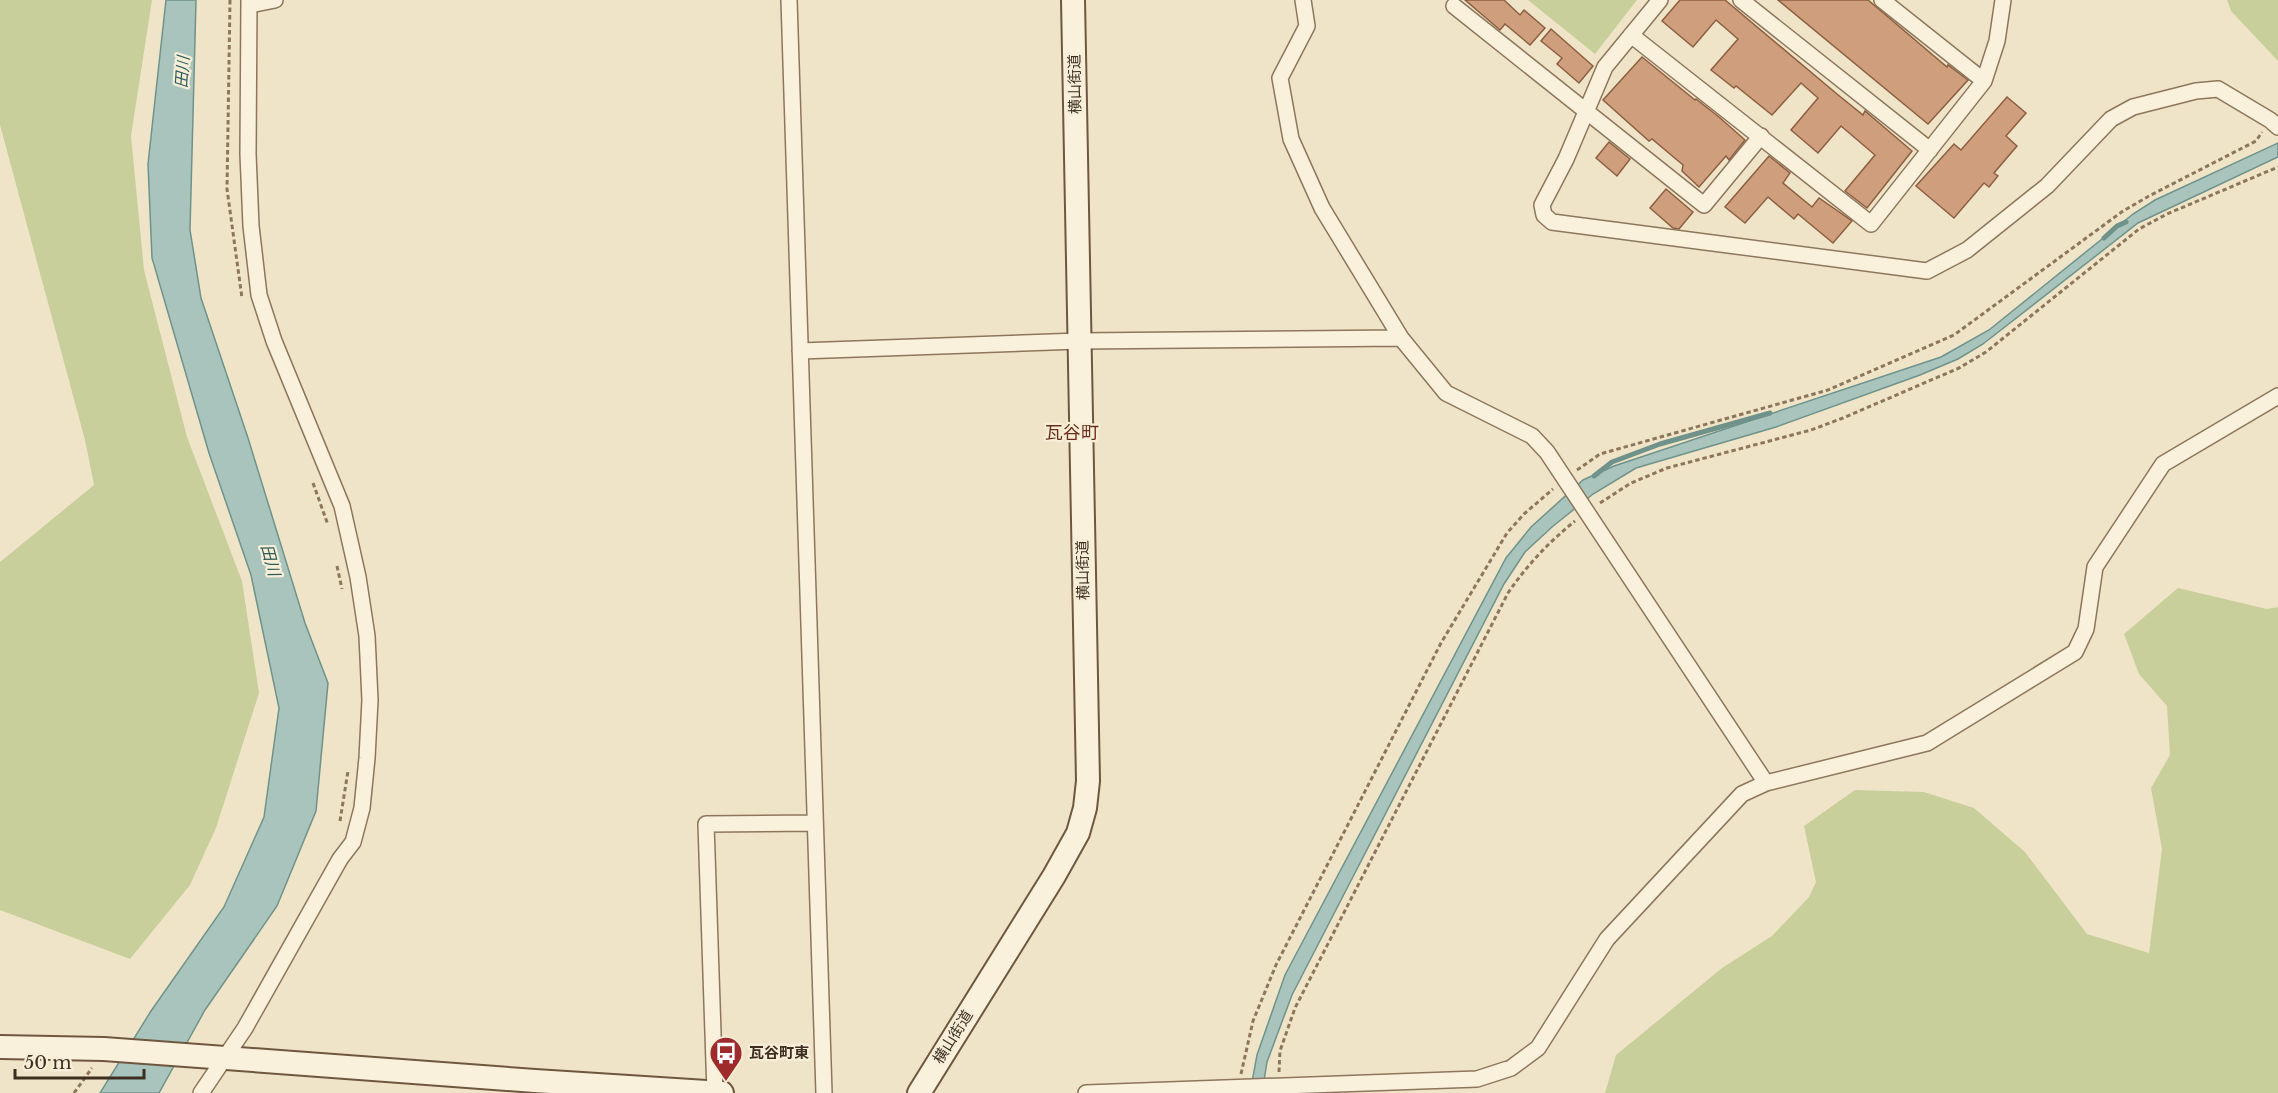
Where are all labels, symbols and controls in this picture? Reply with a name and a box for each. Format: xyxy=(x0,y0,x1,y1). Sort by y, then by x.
water label: 田川 xyxy=(171,53,193,89)
street label: 横山街道 xyxy=(1064,54,1085,114)
district label: 瓦谷町 xyxy=(1045,422,1099,444)
street label: 横山街道 xyxy=(1072,540,1093,600)
water label: 田川 xyxy=(257,542,285,580)
street label: 横山街道 xyxy=(929,1006,977,1067)
bus stop icon: 瓦谷町東 xyxy=(708,1035,744,1082)
scale bar xyxy=(15,1042,144,1080)
place label: 瓦谷町東 xyxy=(749,1043,809,1062)
text: 50 m xyxy=(24,1052,72,1074)

